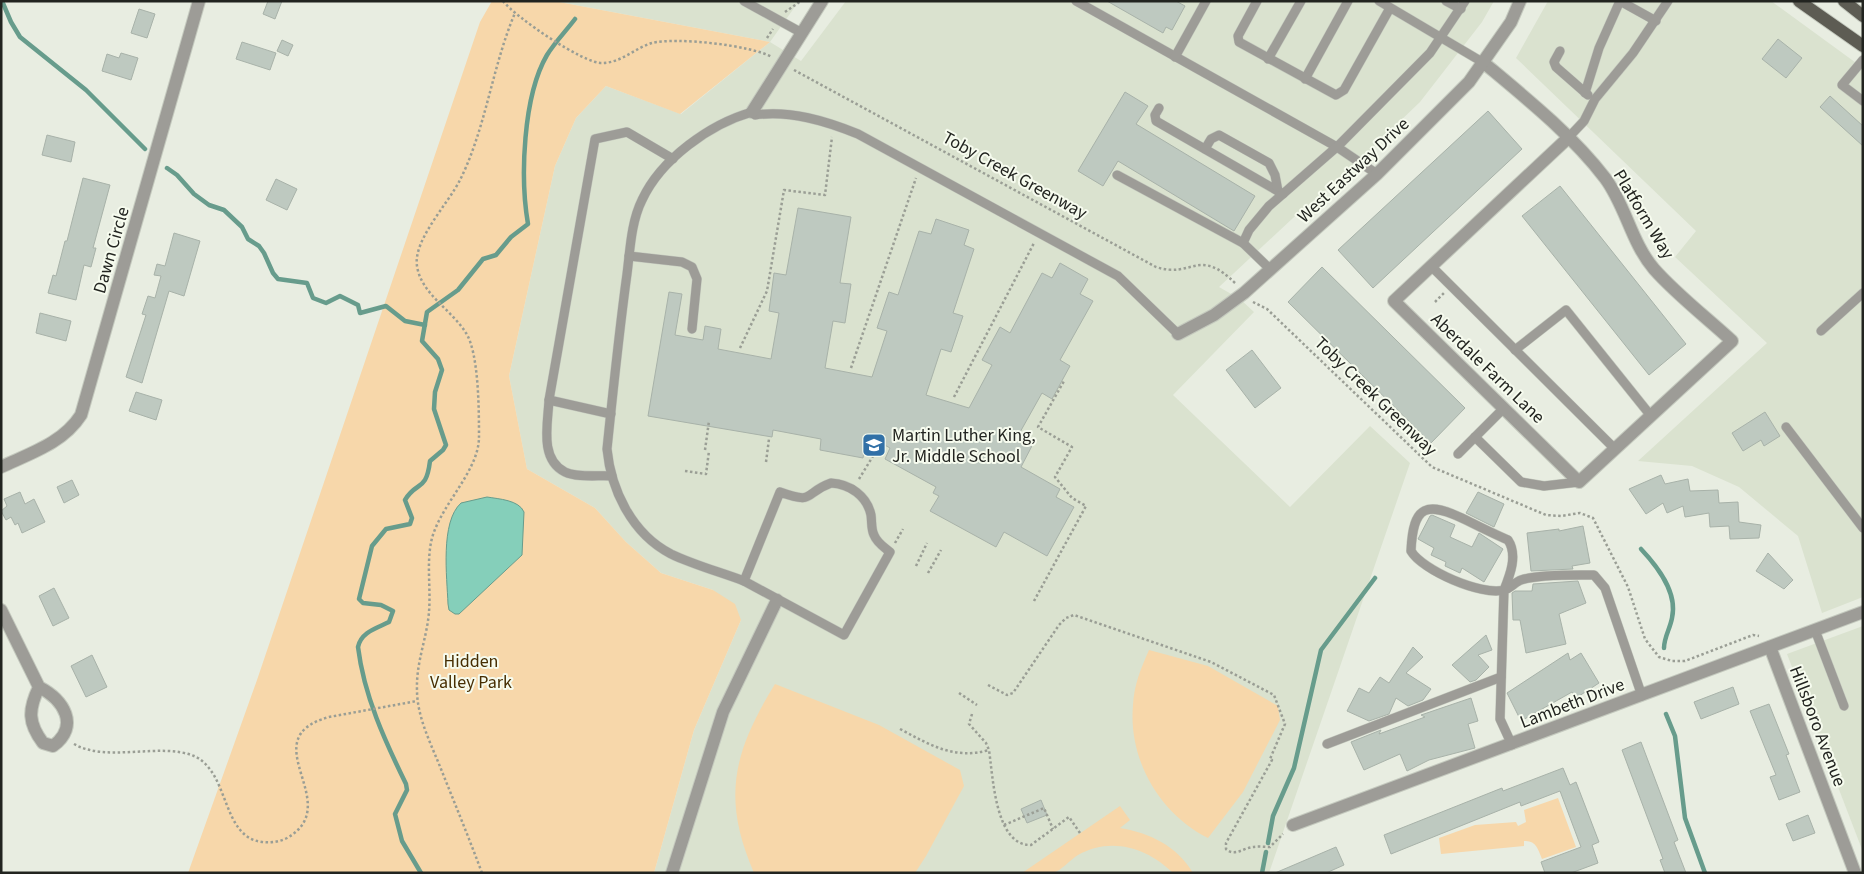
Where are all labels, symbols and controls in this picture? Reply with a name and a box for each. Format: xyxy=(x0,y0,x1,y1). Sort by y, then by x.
street label: West Eastway Drive xyxy=(1292,112,1415,229)
street label: Toby Creek Greenway xyxy=(938,125,1092,226)
street label: Platform Way xyxy=(1607,165,1680,264)
street label: Dawn Circle xyxy=(87,204,136,296)
street label: Aberdale Farm Lane xyxy=(1425,307,1550,429)
street label: Toby Creek Greenway xyxy=(1309,331,1443,462)
place label: Martin Luther King, Jr. Middle School xyxy=(892,423,1036,469)
school or university icon: Martin Luther King, Jr. Middle School xyxy=(861,432,887,458)
park label: Hidden Valley Park xyxy=(430,649,512,695)
street label: Hillsboro Avenue xyxy=(1783,662,1852,790)
street label: Lambeth Drive xyxy=(1516,672,1628,735)

